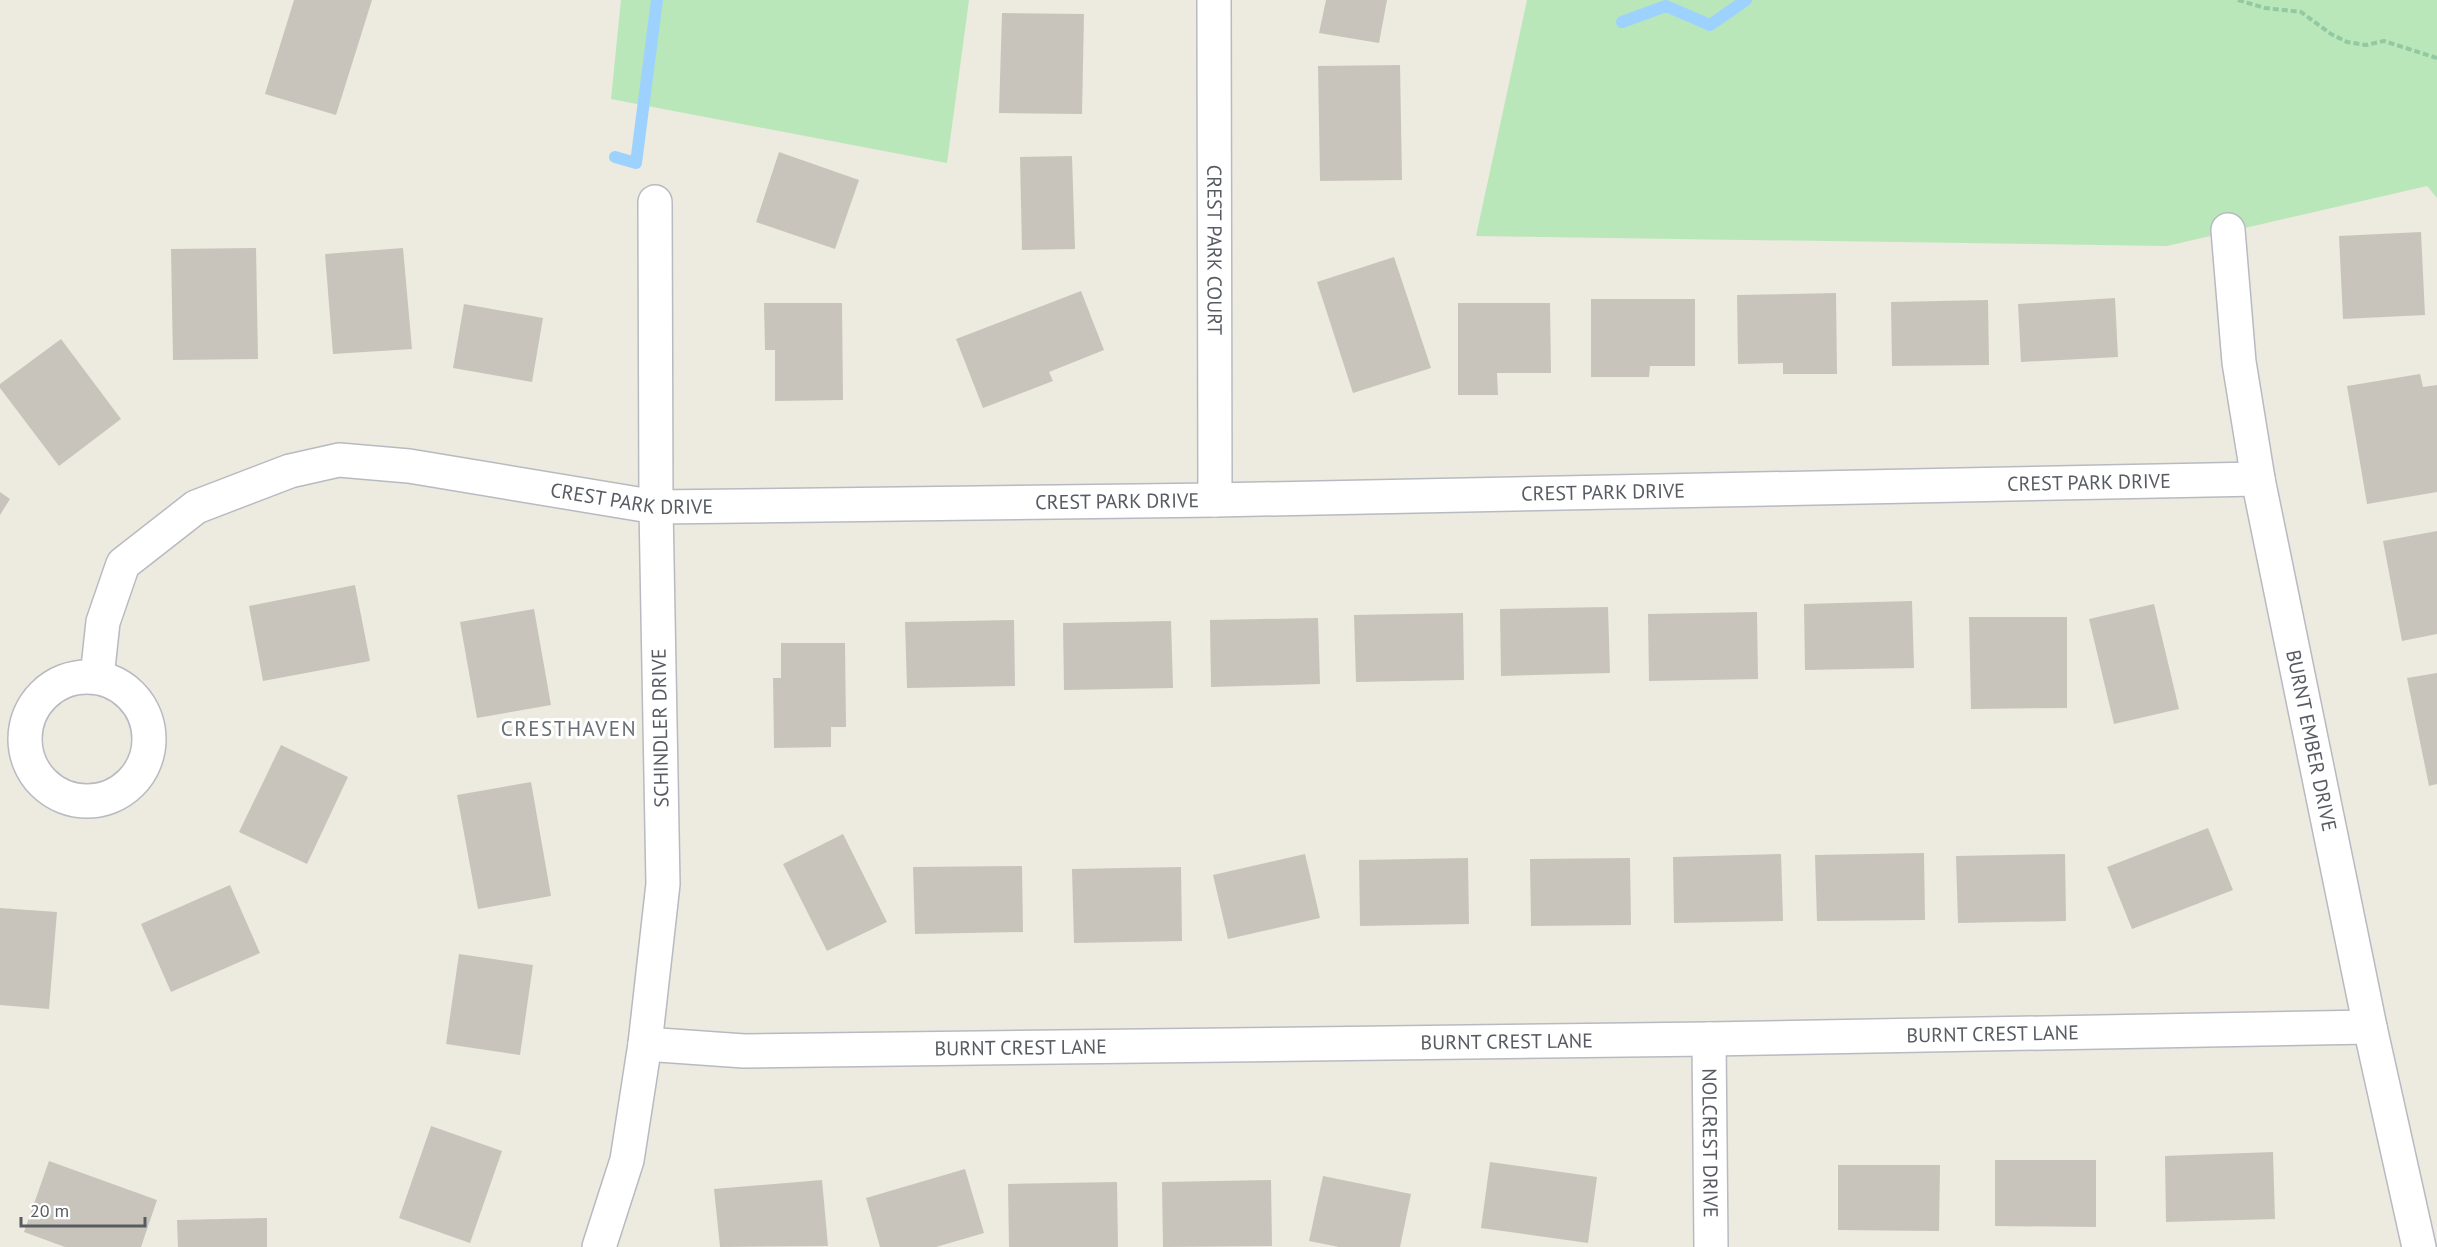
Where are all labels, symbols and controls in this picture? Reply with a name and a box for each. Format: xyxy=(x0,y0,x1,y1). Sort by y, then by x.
street label: CREST PARK COURT xyxy=(1201,165,1228,335)
street label: CREST PARK DRIVE xyxy=(2007,468,2171,497)
street label: CREST PARK DRIVE xyxy=(549,477,713,520)
street label: CREST PARK DRIVE xyxy=(1521,478,1685,507)
street label: CREST PARK DRIVE xyxy=(1035,487,1199,515)
street label: BURNT EMBER DRIVE xyxy=(2280,647,2343,834)
street label: SCHINDLER DRIVE xyxy=(646,648,674,808)
district label: CRESTHAVEN xyxy=(501,715,637,742)
street label: BURNT CREST LANE xyxy=(1906,1019,2079,1048)
street label: BURNT CREST LANE xyxy=(1420,1027,1593,1056)
street label: BURNT CREST LANE xyxy=(934,1033,1107,1062)
street label: NOLCREST DRIVE xyxy=(1696,1068,1724,1218)
scale bar xyxy=(21,1190,146,1228)
text: 20 m xyxy=(30,1199,69,1222)

